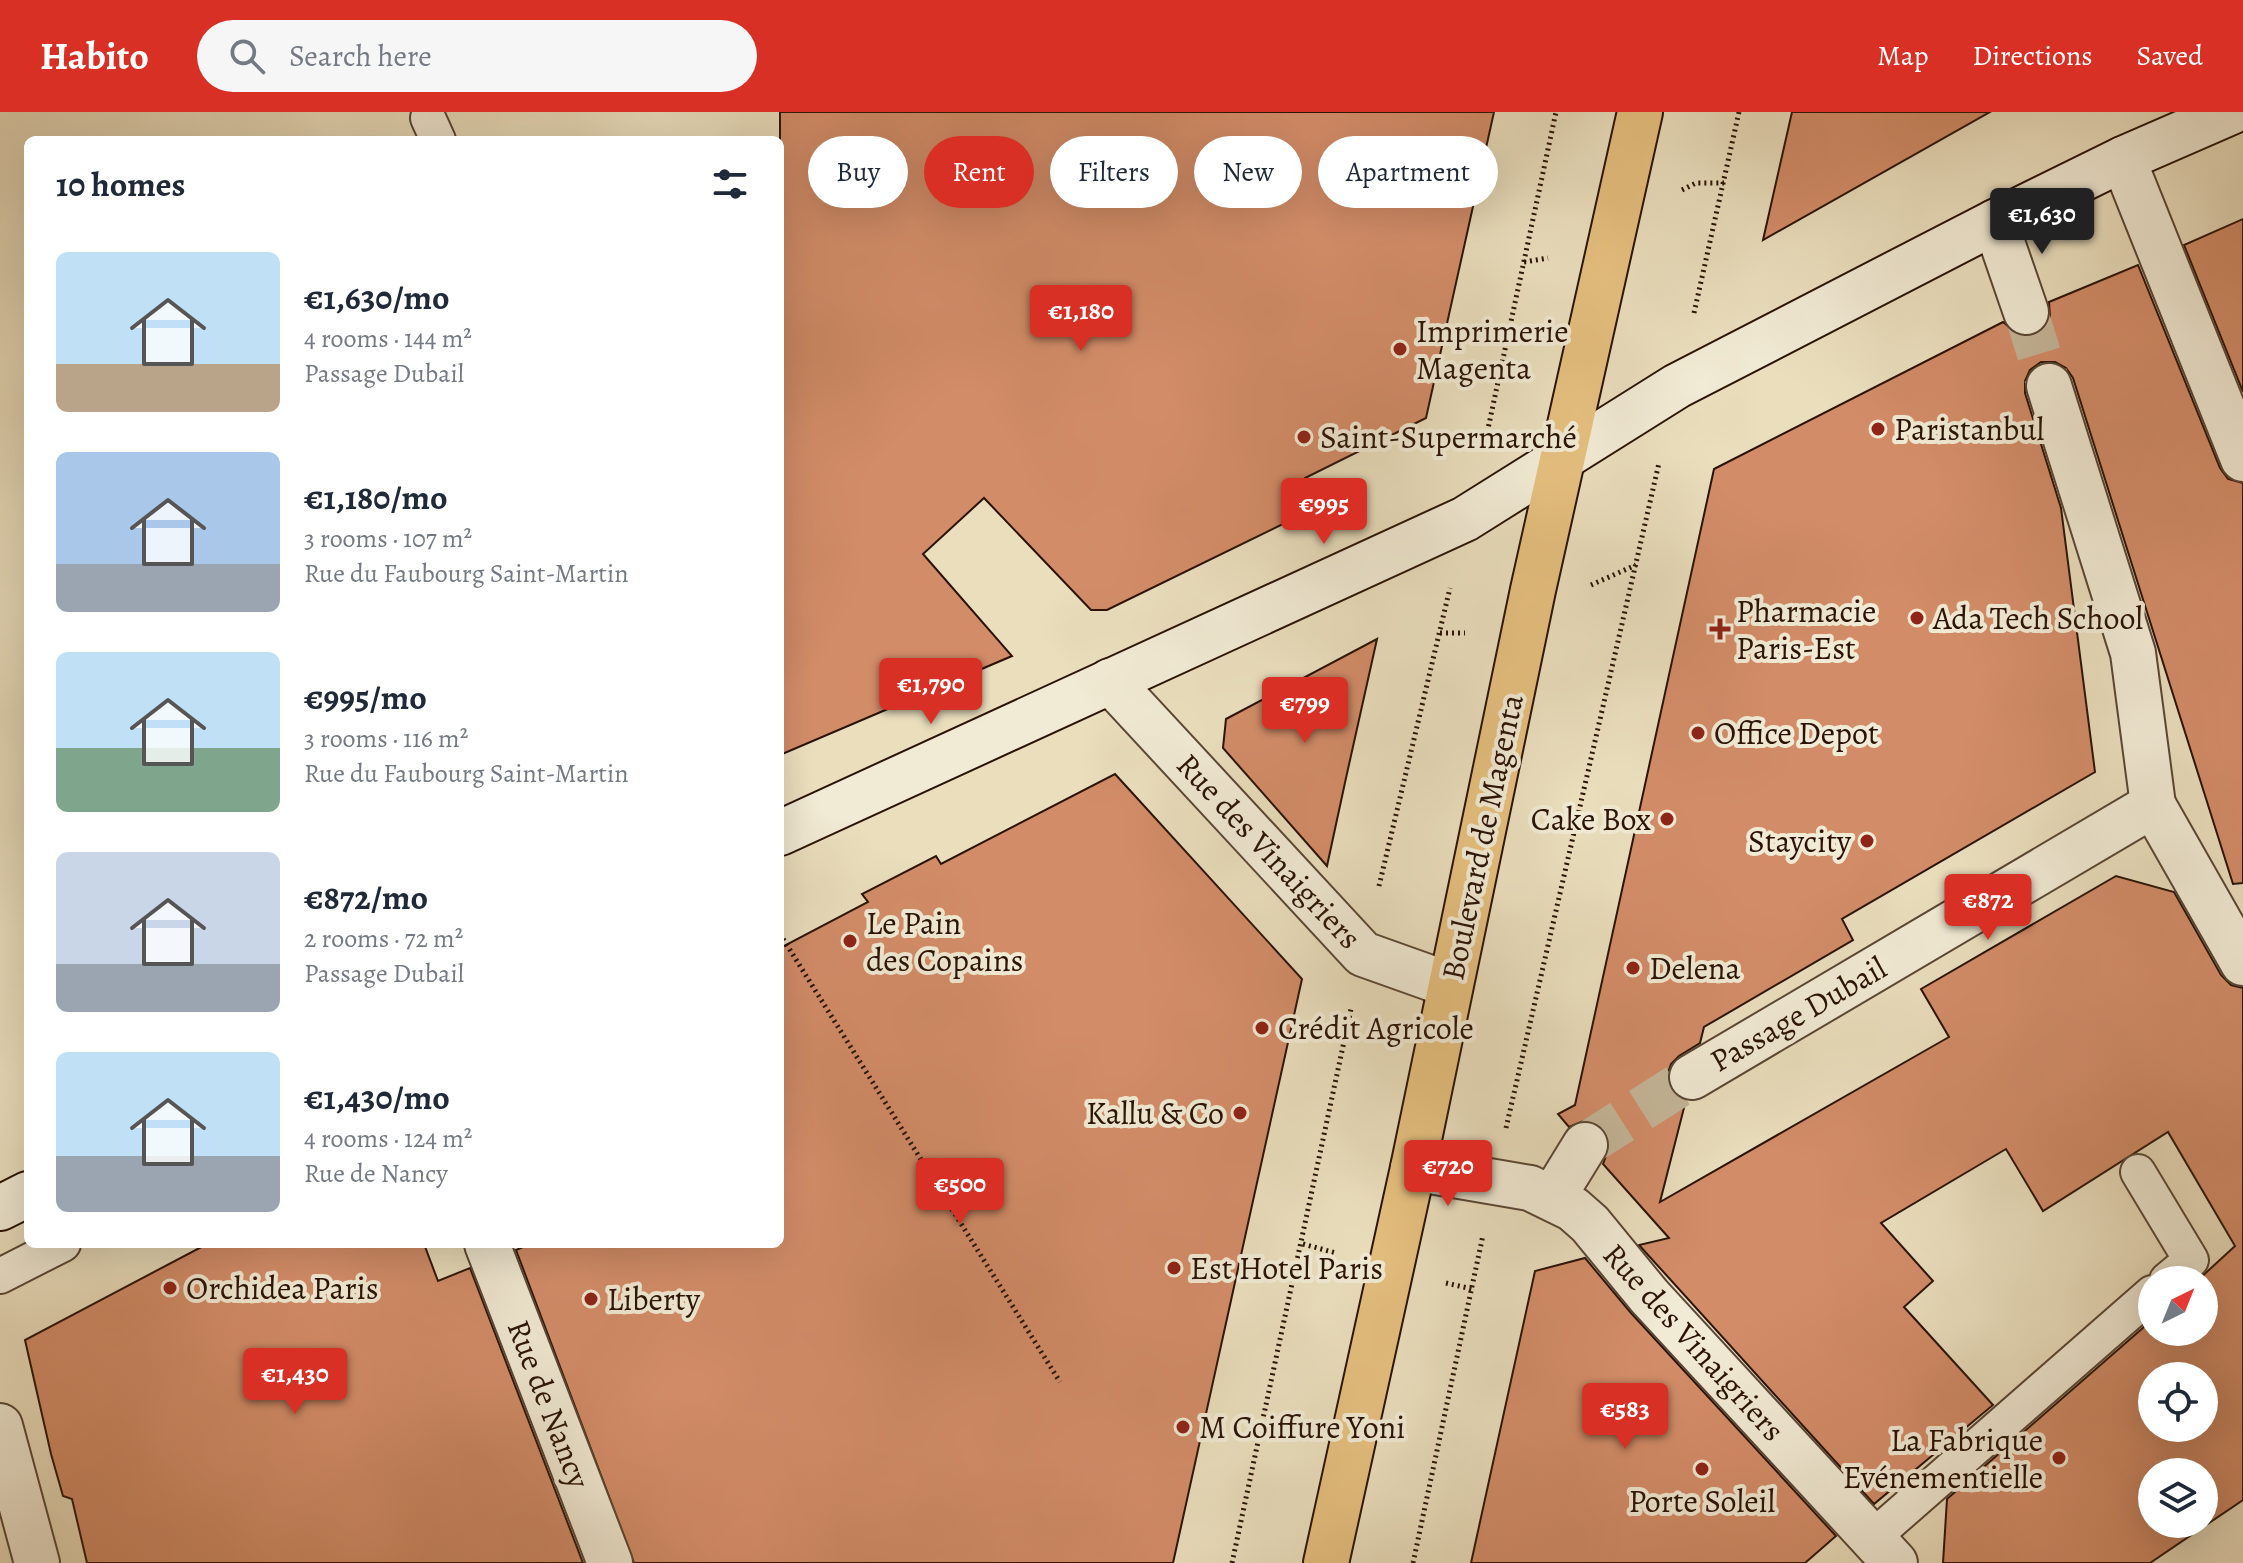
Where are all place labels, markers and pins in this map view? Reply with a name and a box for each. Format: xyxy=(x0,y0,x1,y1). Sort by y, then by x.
pin: €1,630 xyxy=(1977,188,2107,256)
pin: €1,180 xyxy=(1016,285,1146,353)
place label: Imprimerie Magenta xyxy=(1416,309,1569,390)
marker: Imprimerie Magenta xyxy=(1391,340,1409,358)
place label: Paristanbul xyxy=(1894,407,2045,451)
place label: Saint-Supermarché xyxy=(1320,415,1577,459)
marker: Paristanbul xyxy=(1869,420,1887,438)
marker: Saint-Supermarché xyxy=(1295,428,1313,446)
pin: €995 xyxy=(1277,478,1371,546)
place label: Pharmacie Paris-Est xyxy=(1736,589,1876,670)
place label: Ada Tech School xyxy=(1932,596,2143,640)
marker: Ada Tech School xyxy=(1908,609,1926,627)
marker: Pharmacie Paris-Est xyxy=(1711,620,1729,638)
pin: €1,790 xyxy=(866,658,996,726)
pin: €799 xyxy=(1258,677,1352,745)
place label: Office Depot xyxy=(1714,711,1879,755)
marker: Office Depot xyxy=(1689,724,1707,742)
place label: Cake Box xyxy=(1531,797,1651,841)
marker: Cake Box xyxy=(1658,810,1676,828)
place label: Staycity xyxy=(1748,819,1852,863)
marker: Staycity xyxy=(1858,832,1876,850)
pin: €872 xyxy=(1941,874,2035,942)
place label: Le Pain des Copains xyxy=(866,901,1023,982)
marker: Le Pain des Copains xyxy=(841,932,859,950)
place label: Delena xyxy=(1649,946,1741,990)
marker: Delena xyxy=(1624,959,1642,977)
place label: Crédit Agricole xyxy=(1278,1006,1474,1050)
marker: Crédit Agricole xyxy=(1253,1019,1271,1037)
place label: Kallu & Co xyxy=(1086,1091,1224,1135)
marker: Kallu & Co xyxy=(1231,1104,1249,1122)
pin: €720 xyxy=(1401,1140,1495,1208)
pin: €500 xyxy=(913,1158,1007,1226)
place label: Est Hotel Paris xyxy=(1190,1246,1383,1290)
marker: Est Hotel Paris xyxy=(1165,1259,1183,1277)
place label: Orchidea Paris xyxy=(186,1266,379,1310)
place label: Liberty xyxy=(607,1277,701,1321)
marker: Orchidea Paris xyxy=(161,1279,179,1297)
marker: Liberty xyxy=(582,1290,600,1308)
pin: €1,430 xyxy=(230,1348,360,1416)
pin: €583 xyxy=(1578,1383,1672,1451)
place label: M Coiffure Yoni xyxy=(1199,1405,1405,1449)
marker: M Coiffure Yoni xyxy=(1174,1418,1192,1436)
place label: La Fabrique Evénementielle xyxy=(1843,1418,2043,1499)
marker: La Fabrique Evénementielle xyxy=(2050,1449,2068,1467)
marker: Porte Soleil xyxy=(1693,1460,1711,1478)
place label: Porte Soleil xyxy=(1629,1479,1776,1523)

